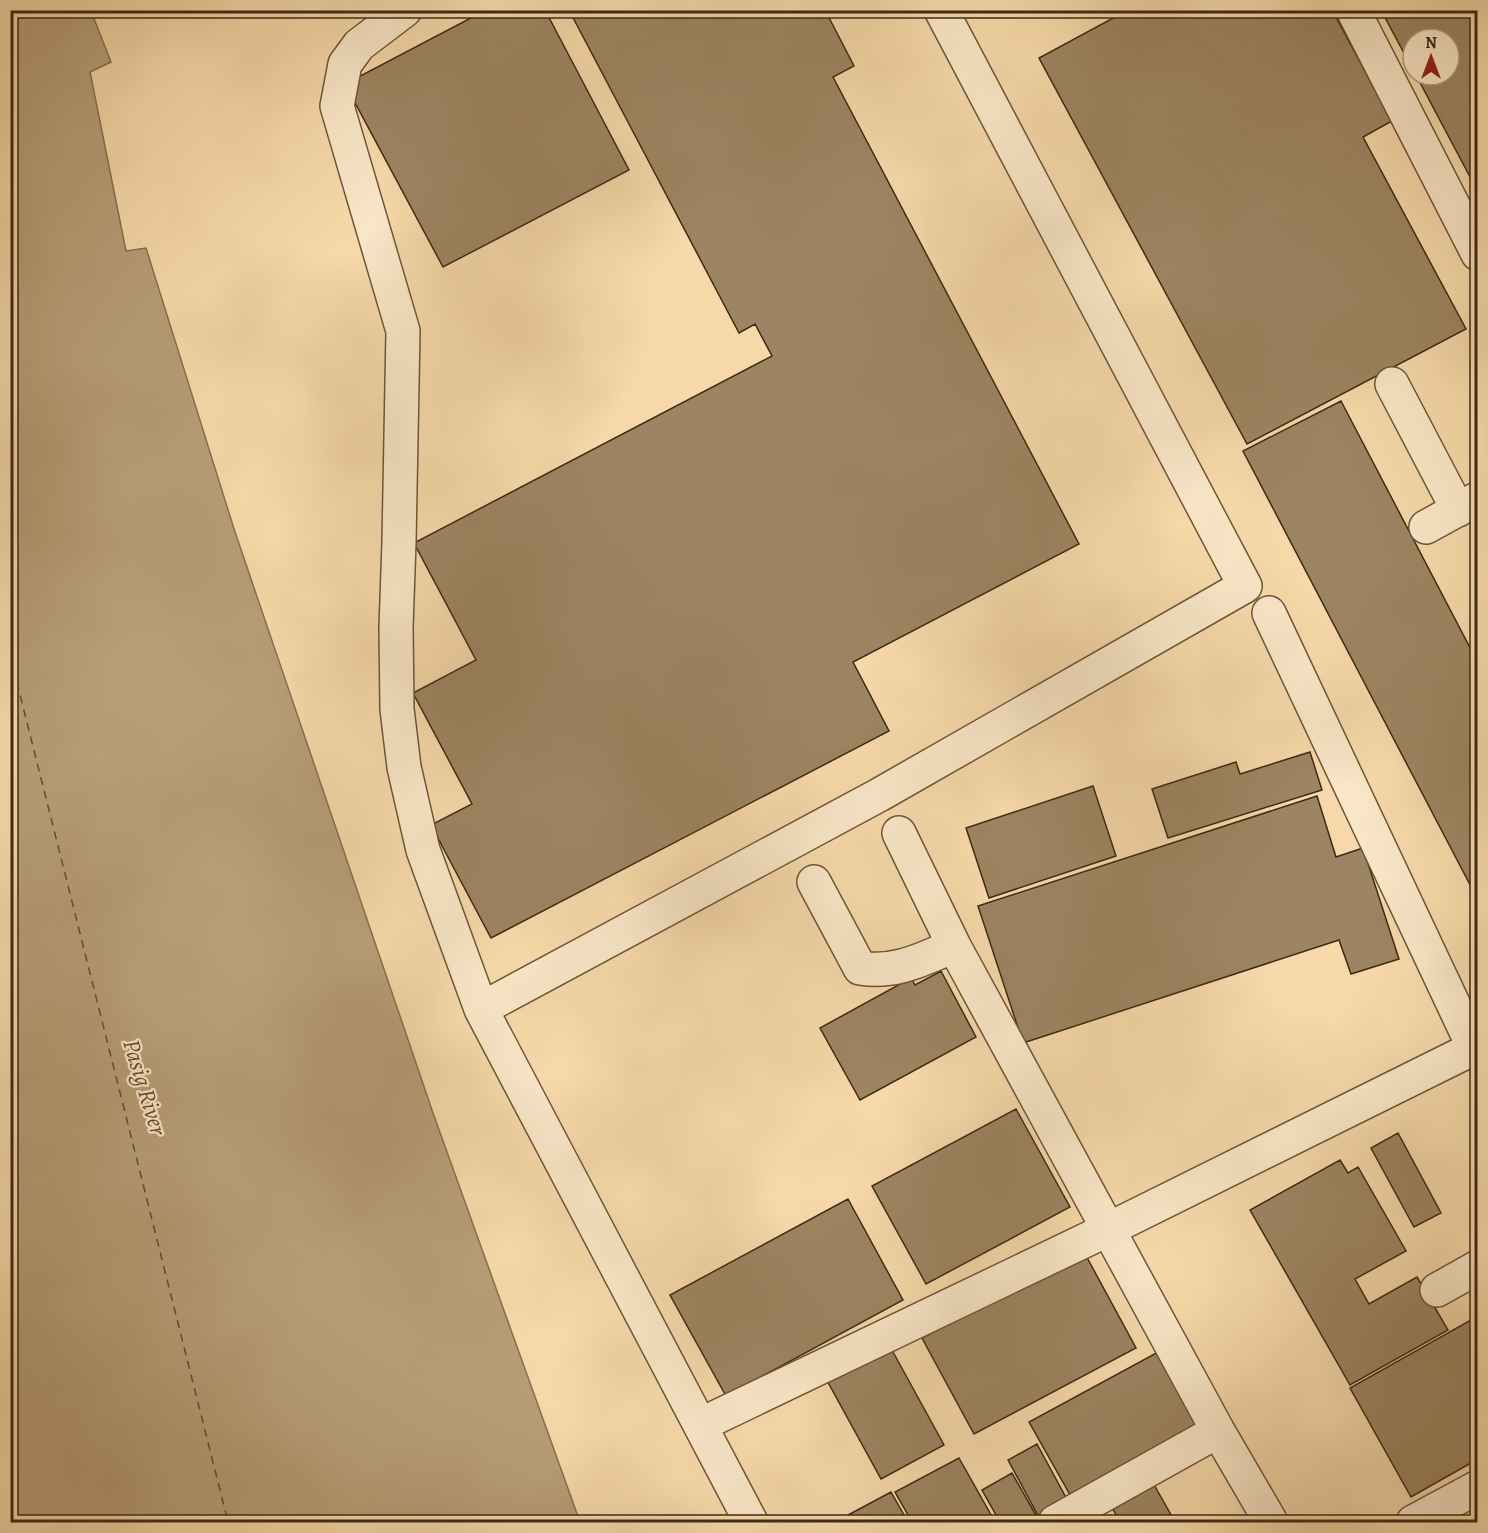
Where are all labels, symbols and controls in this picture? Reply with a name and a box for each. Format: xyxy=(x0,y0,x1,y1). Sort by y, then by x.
north arrow xyxy=(1401,27,1461,87)
text: N xyxy=(1425,32,1437,54)
water label: Pasig River xyxy=(115,1035,175,1139)

